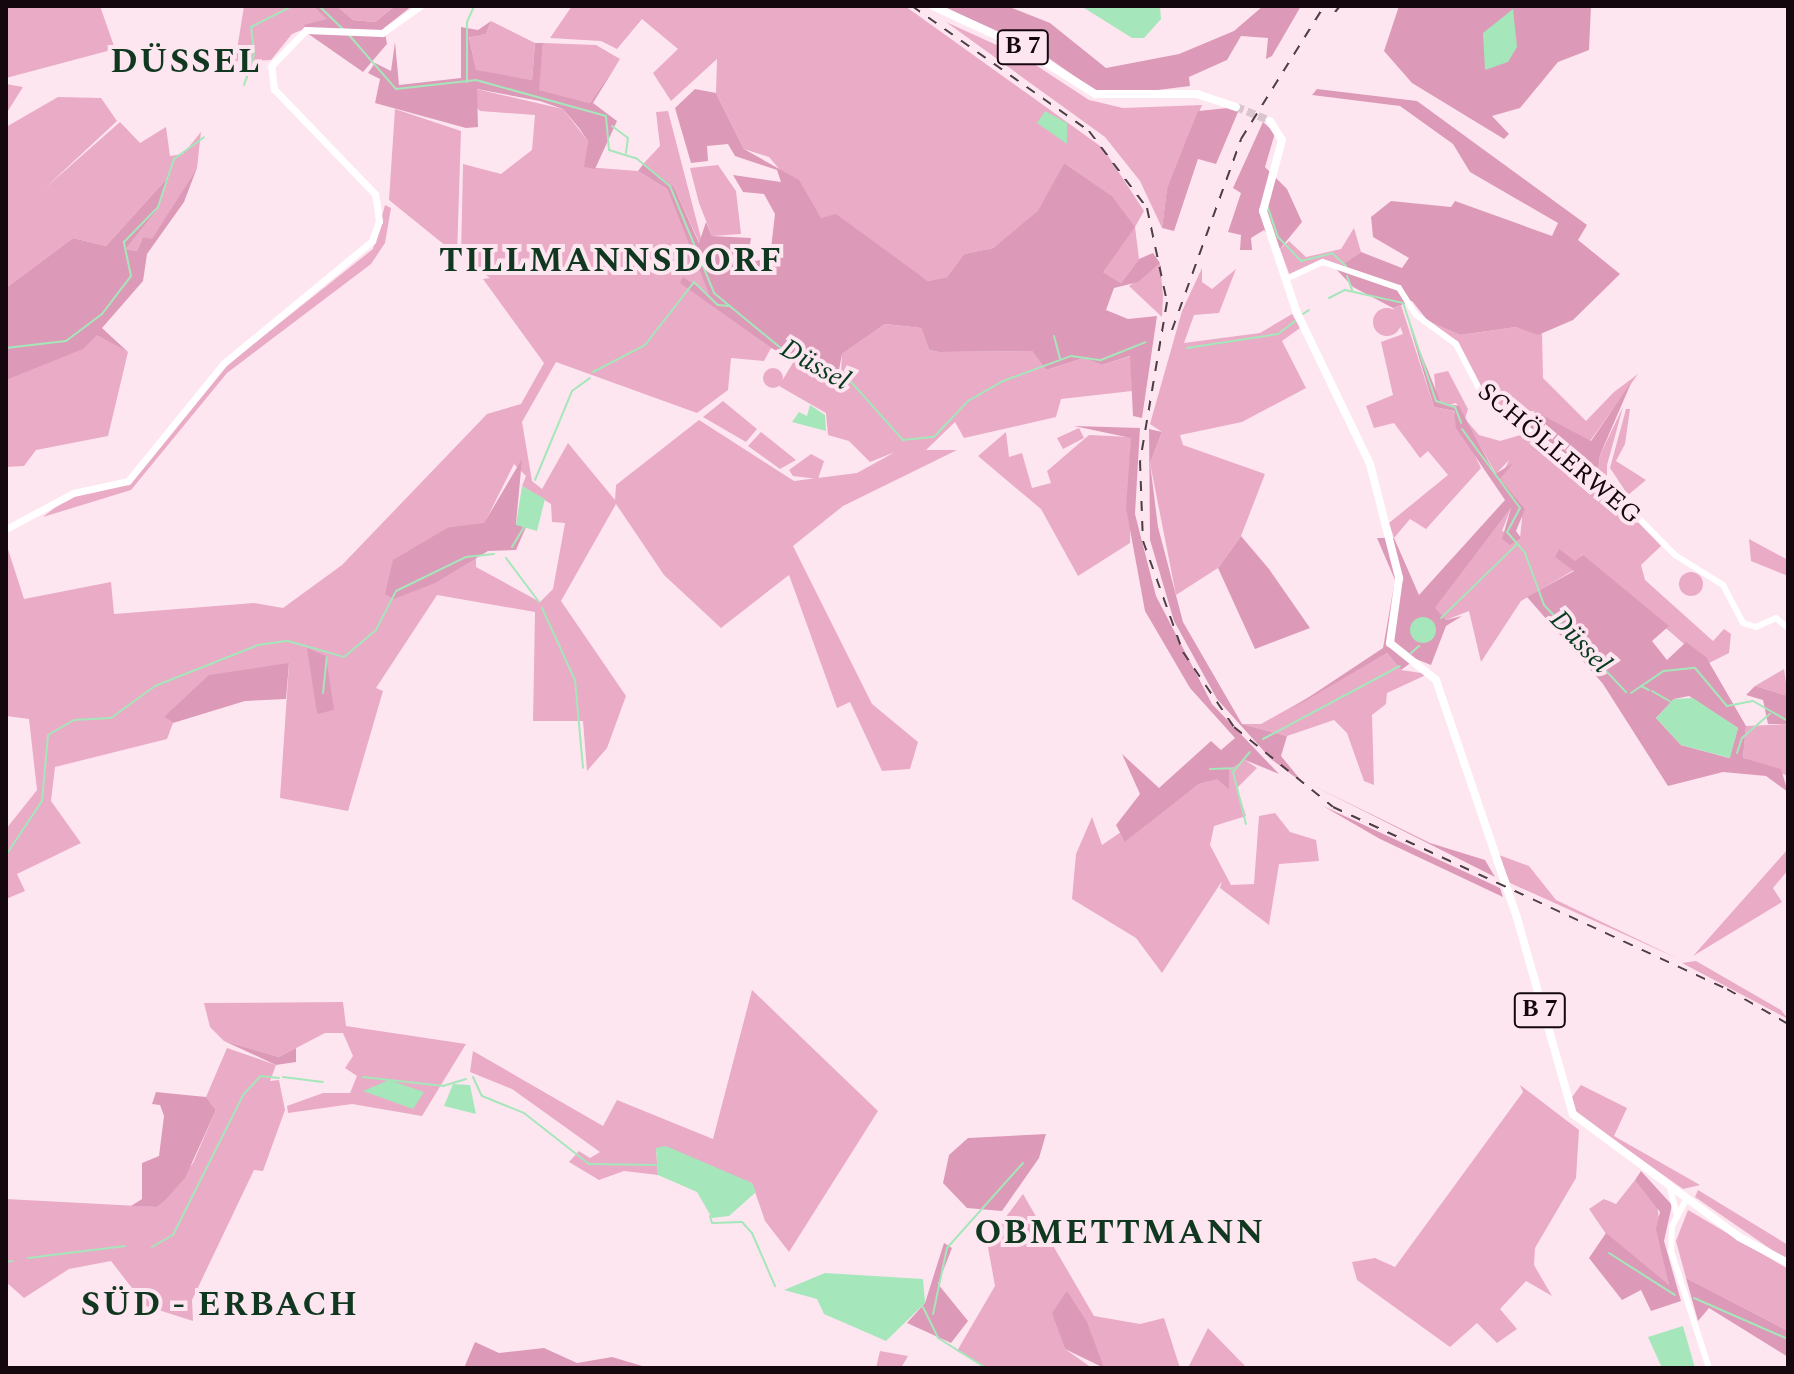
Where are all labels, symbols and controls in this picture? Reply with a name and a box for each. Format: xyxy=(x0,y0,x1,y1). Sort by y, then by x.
road number: B 7 xyxy=(995,27,1051,67)
district label: DÜSSEL xyxy=(110,43,262,83)
district label: TILLMANNSDORF xyxy=(439,242,783,282)
water label: Düssel xyxy=(774,332,856,398)
street label: SCHÖLLERWEG xyxy=(1471,377,1647,531)
water label: Düssel xyxy=(1542,603,1618,681)
road number: B 7 xyxy=(1512,990,1568,1030)
district label: OBMETTMANN xyxy=(974,1214,1266,1254)
district label: SÜD - ERBACH xyxy=(81,1286,359,1326)

